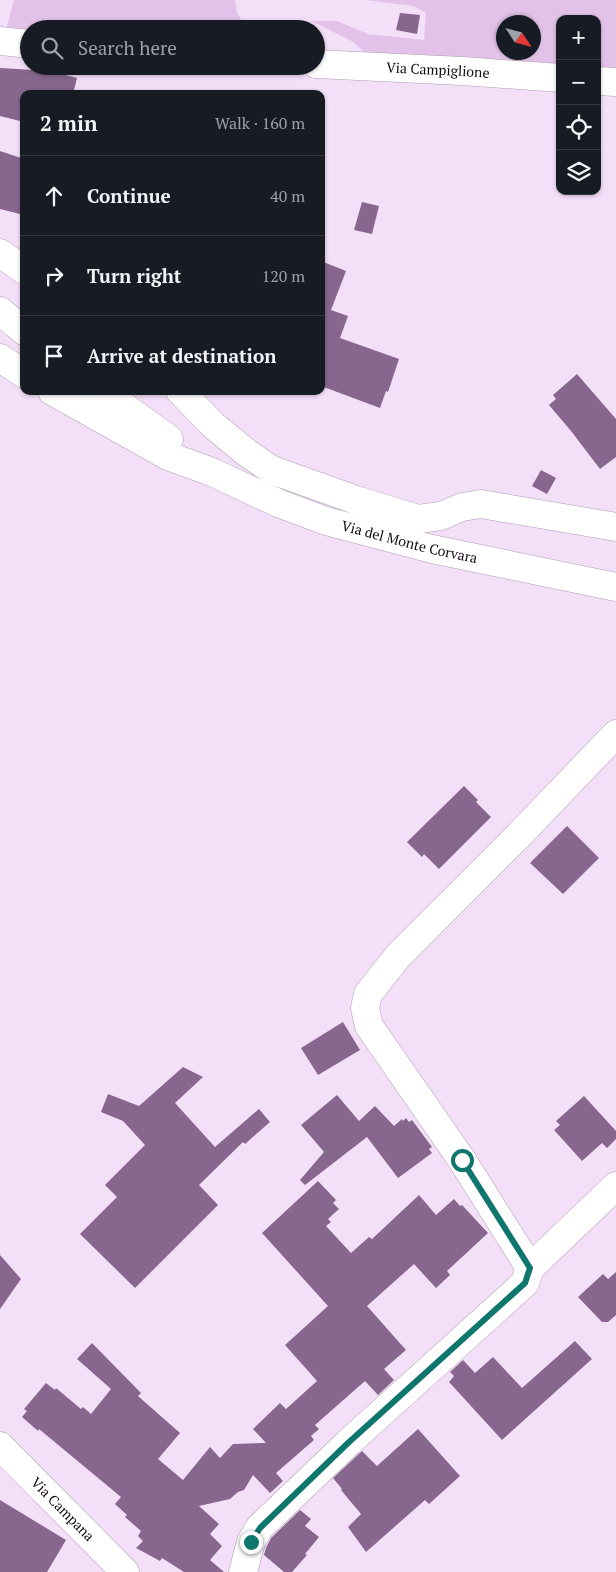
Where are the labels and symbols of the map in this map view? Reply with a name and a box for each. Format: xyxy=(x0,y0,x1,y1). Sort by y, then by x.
north arrow xyxy=(496,15,541,60)
street label: Via Campiglione xyxy=(386,57,490,82)
street label: Via del Monte Corvara xyxy=(340,516,479,567)
route start xyxy=(451,1149,474,1172)
street label: Via Campana xyxy=(27,1473,99,1545)
route end xyxy=(240,1531,263,1554)

